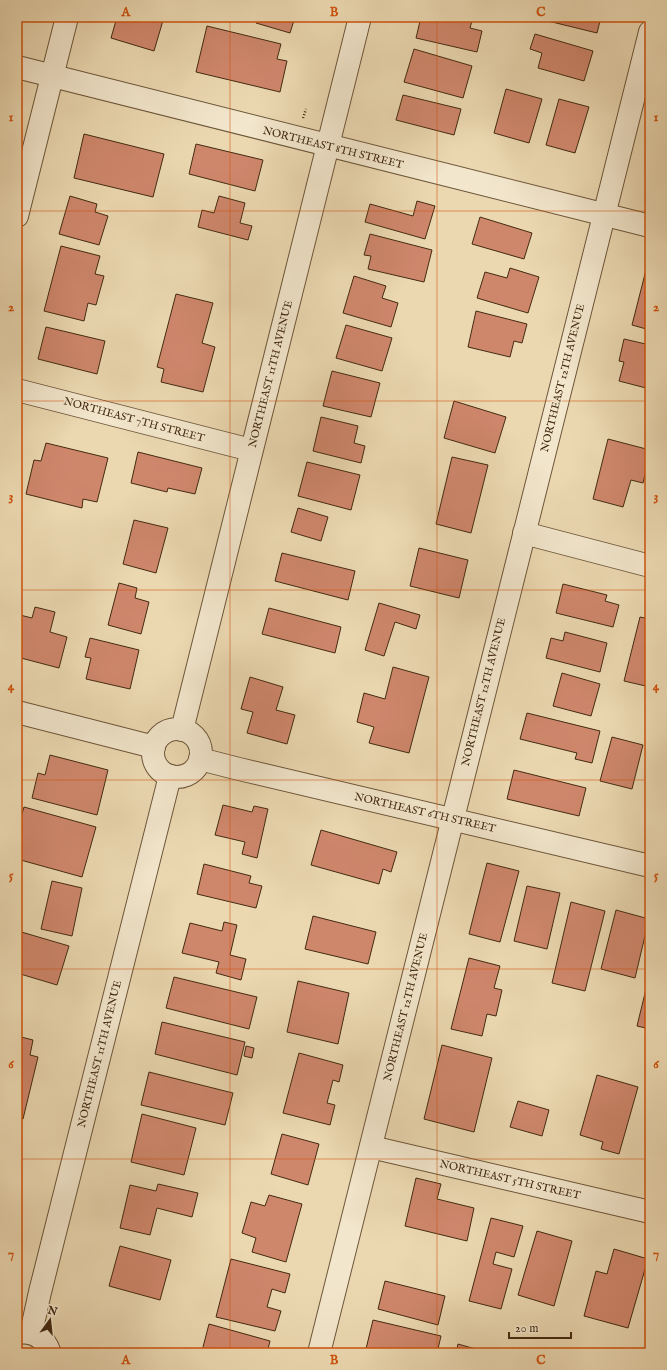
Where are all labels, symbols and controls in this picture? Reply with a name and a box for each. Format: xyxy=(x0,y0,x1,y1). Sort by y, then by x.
text: A xyxy=(121,4,132,21)
text: B xyxy=(330,4,339,21)
text: C xyxy=(536,4,546,21)
text: 1 xyxy=(9,109,14,126)
text: 1 xyxy=(654,109,659,126)
street label: NORTHEAST 8TH STREET xyxy=(261,124,405,172)
text: 2 xyxy=(8,299,14,316)
street label: NORTHEAST 11TH AVENUE xyxy=(246,299,296,449)
text: 2 xyxy=(653,299,659,316)
street label: NORTHEAST 12TH AVENUE xyxy=(538,302,588,454)
street label: NORTHEAST 7TH STREET xyxy=(62,394,206,446)
text: 3 xyxy=(9,488,14,505)
text: 3 xyxy=(654,488,659,505)
street label: NORTHEAST 12TH AVENUE xyxy=(459,616,509,768)
text: 4 xyxy=(8,678,15,695)
text: 4 xyxy=(653,678,660,695)
street label: NORTHEAST 6TH STREET xyxy=(353,790,497,836)
text: 5 xyxy=(9,867,14,884)
text: 5 xyxy=(654,867,659,884)
street label: NORTHEAST 12TH AVENUE xyxy=(381,931,431,1083)
street label: NORTHEAST 11TH AVENUE xyxy=(75,979,125,1129)
text: 6 xyxy=(8,1056,14,1073)
text: 6 xyxy=(653,1056,659,1073)
street label: NORTHEAST 5TH STREET xyxy=(438,1157,582,1203)
text: 7 xyxy=(8,1246,14,1263)
text: 7 xyxy=(653,1246,659,1263)
north arrow xyxy=(30,1300,70,1340)
text: N xyxy=(45,1303,59,1319)
scale bar xyxy=(509,1314,571,1340)
text: 20 m xyxy=(515,1321,538,1336)
text: A xyxy=(121,1352,132,1369)
text: B xyxy=(330,1352,339,1369)
text: C xyxy=(536,1352,546,1369)

